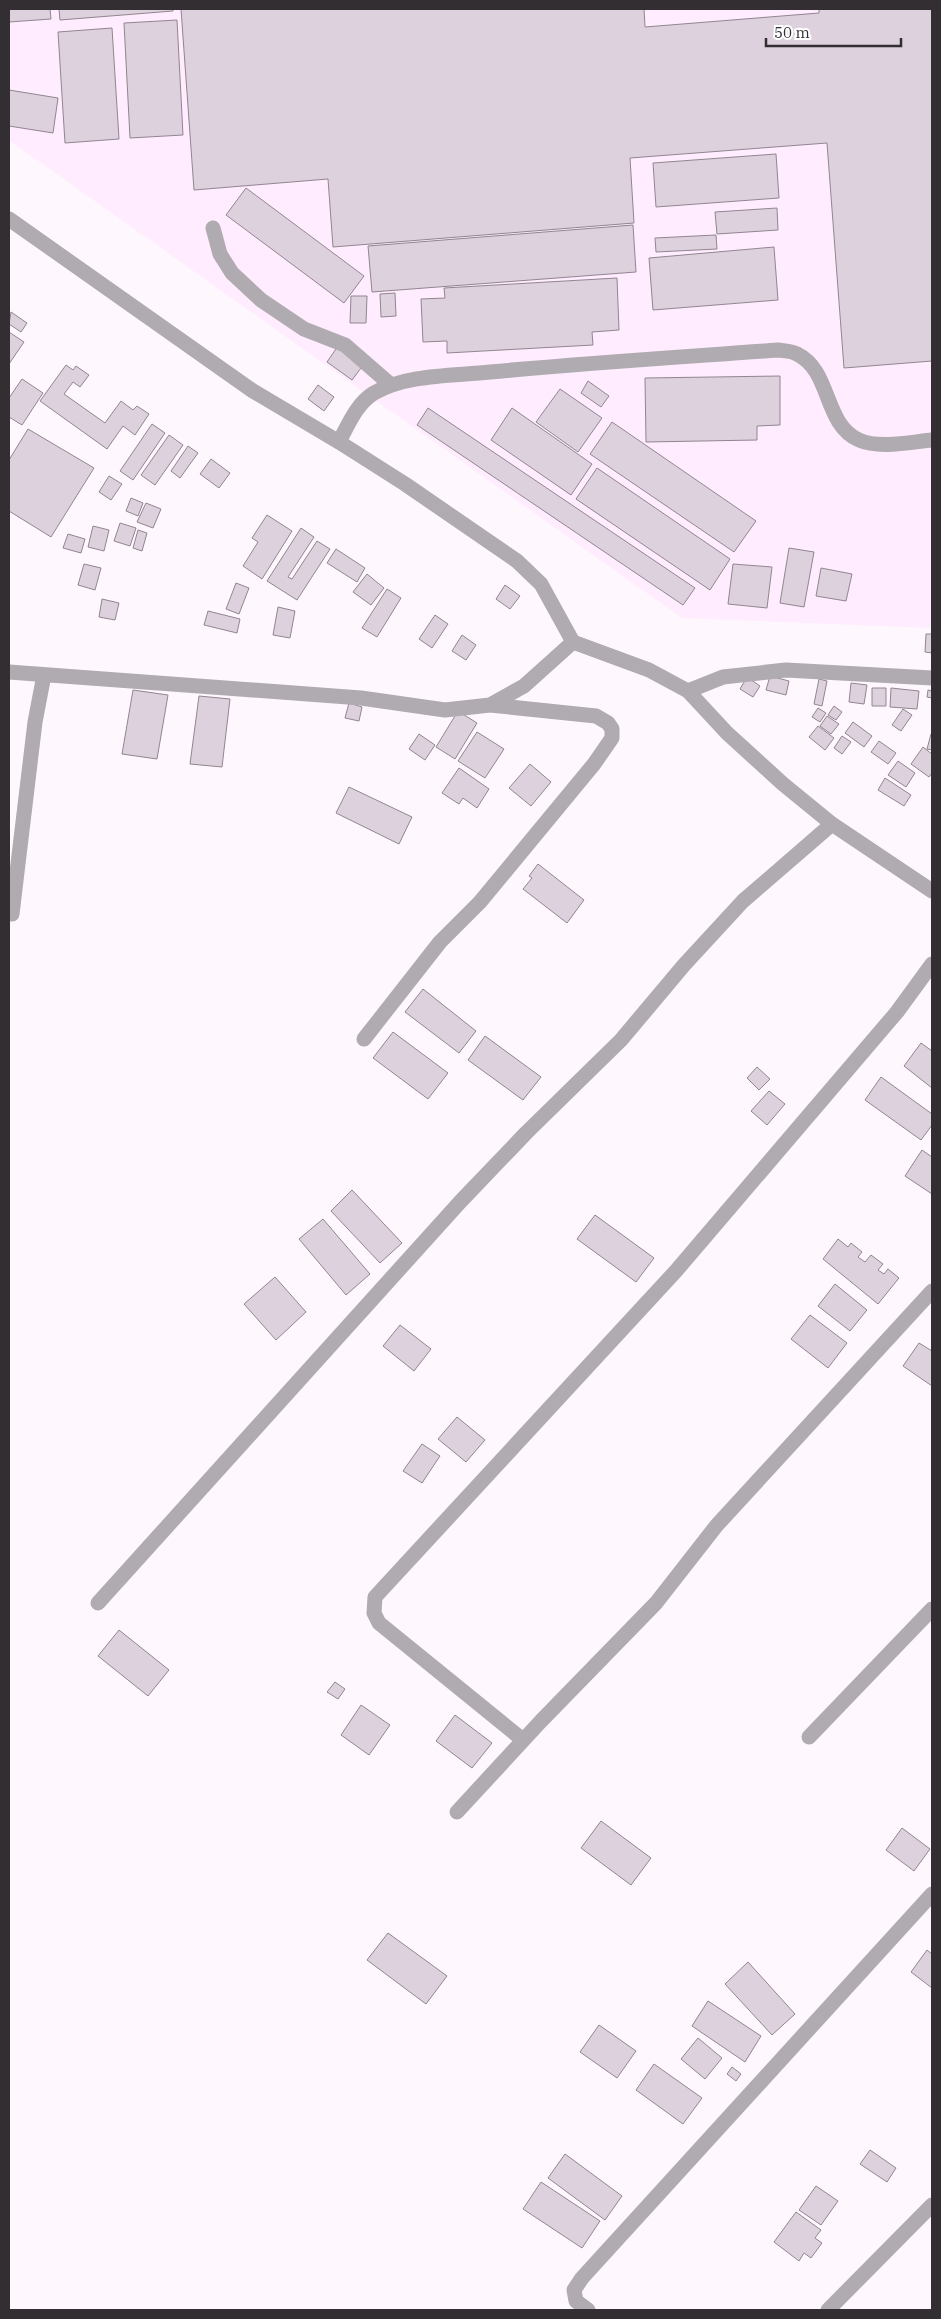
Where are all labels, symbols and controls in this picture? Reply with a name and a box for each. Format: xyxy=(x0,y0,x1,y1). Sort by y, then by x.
scale bar xyxy=(766,15,901,47)
text: 50 m xyxy=(774,23,810,42)

